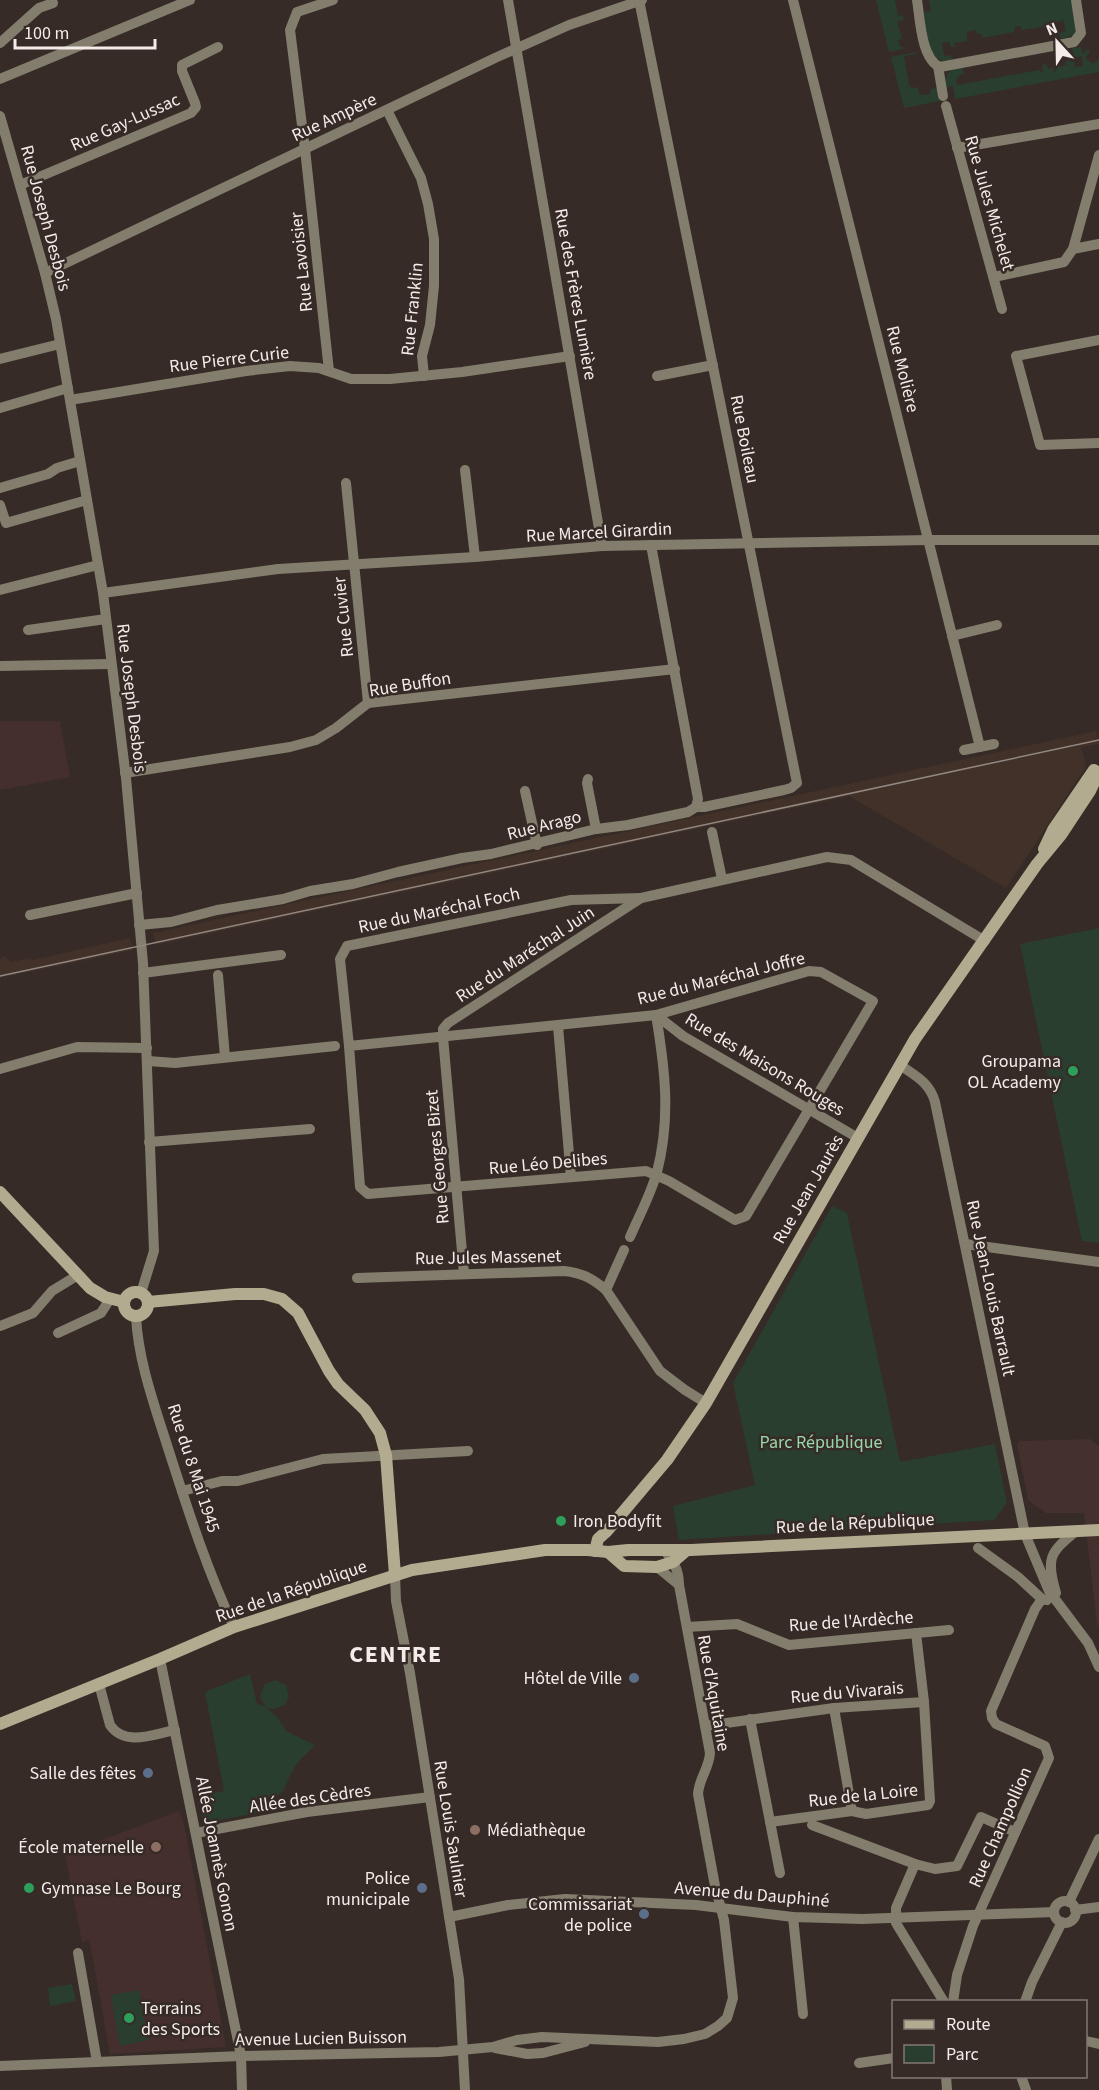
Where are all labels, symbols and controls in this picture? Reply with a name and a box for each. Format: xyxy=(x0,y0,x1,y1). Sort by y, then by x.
scale bar xyxy=(15,12,154,50)
north arrow xyxy=(1027,12,1087,72)
text: N xyxy=(1043,17,1061,41)
text: 100 m xyxy=(24,21,69,46)
street label: Rue Gay-Lussac xyxy=(66,87,184,158)
street label: Rue Ampère xyxy=(288,87,381,148)
street label: Rue Jules Michelet xyxy=(958,133,1021,274)
street label: Rue Joseph Desbois xyxy=(14,142,77,294)
street label: Rue des Frères Lumière xyxy=(548,206,603,382)
street label: Rue Lavoisier xyxy=(284,210,319,313)
street label: Rue Franklin xyxy=(395,261,430,357)
street label: Rue Molière xyxy=(880,323,925,415)
street label: Rue Pierre Curie xyxy=(168,340,290,379)
street label: Rue Boileau xyxy=(724,393,765,485)
street label: Rue Marcel Girardin xyxy=(525,516,673,549)
street label: Rue Cuvier xyxy=(327,575,360,658)
street label: Rue Joseph Desbois xyxy=(110,622,153,774)
street label: Rue Buffon xyxy=(367,666,453,703)
street label: Rue Arago xyxy=(504,804,584,847)
street label: Rue du Maréchal Foch xyxy=(356,881,522,940)
street label: Rue du Maréchal Juin xyxy=(451,900,600,1009)
street label: Rue du Maréchal Joffre xyxy=(635,946,808,1011)
street label: Rue des Maisons Rouges xyxy=(680,1007,849,1122)
place label: Groupama OL Academy xyxy=(968,1049,1062,1095)
marker: Groupama OL Academy xyxy=(1066,1064,1080,1078)
street label: Rue Georges Bizet xyxy=(419,1089,456,1225)
street label: Rue Jean Jaurès xyxy=(767,1130,850,1249)
street label: Rue Léo Delibes xyxy=(488,1146,608,1181)
street label: Rue Jean-Louis Barrault xyxy=(960,1198,1021,1378)
street label: Rue Jules Massenet xyxy=(415,1244,561,1271)
street label: Rue du 8 Mai 1945 xyxy=(161,1400,226,1536)
park label: Parc République xyxy=(760,1430,882,1455)
street label: Rue de la République xyxy=(775,1507,935,1540)
place label: Iron Bodyfit xyxy=(573,1509,662,1534)
marker: Iron Bodyfit xyxy=(554,1514,568,1528)
street label: Rue de la République xyxy=(212,1554,370,1629)
street label: Rue de l'Ardèche xyxy=(788,1605,914,1638)
street label: Rue d'Aquitaine xyxy=(691,1633,736,1753)
district label: CENTRE xyxy=(349,1637,443,1672)
place label: Hôtel de Ville xyxy=(524,1666,622,1691)
marker: Hôtel de Ville xyxy=(627,1671,641,1685)
street label: Rue du Vivarais xyxy=(789,1675,905,1710)
street label: Rue Louis Saulnier xyxy=(427,1759,474,1900)
place label: Salle des fêtes xyxy=(29,1761,136,1786)
street label: Rue Champollion xyxy=(963,1763,1038,1891)
marker: Salle des fêtes xyxy=(141,1766,155,1780)
street label: Allée Joannès Gonon xyxy=(189,1774,244,1934)
street label: Rue de la Loire xyxy=(807,1777,919,1814)
street label: Allée des Cèdres xyxy=(248,1778,372,1819)
place label: Médiathèque xyxy=(487,1818,586,1843)
marker: Médiathèque xyxy=(468,1823,482,1837)
place label: École maternelle xyxy=(18,1835,144,1860)
marker: École maternelle xyxy=(149,1840,163,1854)
place label: Police municipale xyxy=(326,1866,410,1912)
street label: Avenue du Dauphiné xyxy=(673,1875,831,1914)
place label: Gymnase Le Bourg xyxy=(41,1876,181,1901)
marker: Gymnase Le Bourg xyxy=(22,1881,36,1895)
marker: Police municipale xyxy=(415,1881,429,1895)
place label: Commissariat de police xyxy=(528,1892,632,1938)
marker: Commissariat de police xyxy=(637,1907,651,1921)
place label: Terrains des Sports xyxy=(141,1996,220,2042)
legend xyxy=(892,2000,1087,2078)
marker: Terrains des Sports xyxy=(122,2011,136,2025)
text: Route xyxy=(946,2012,990,2037)
street label: Avenue Lucien Buisson xyxy=(235,2025,407,2052)
text: Parc xyxy=(946,2042,979,2067)

